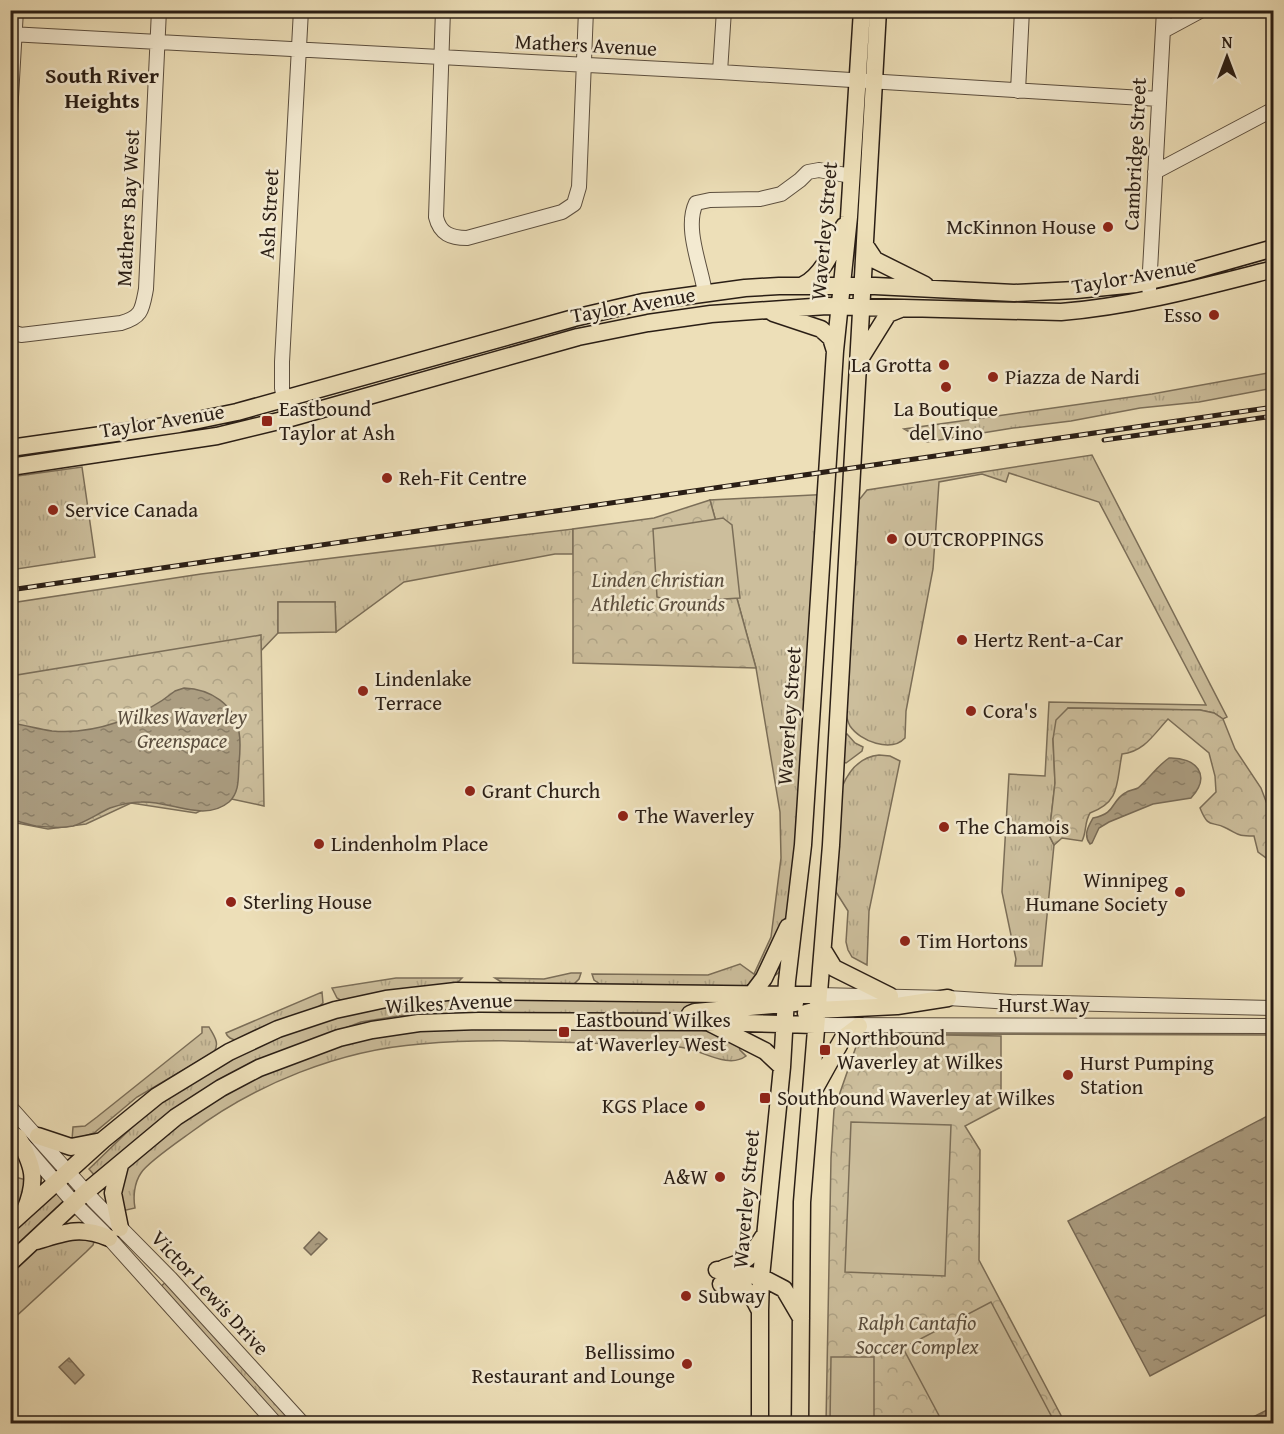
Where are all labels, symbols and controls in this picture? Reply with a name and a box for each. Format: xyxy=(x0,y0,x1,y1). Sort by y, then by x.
street label: Mathers Avenue xyxy=(514,25,658,64)
north arrow xyxy=(1197,27,1257,87)
text: N xyxy=(1222,30,1233,54)
district label: South River Heights xyxy=(45,59,159,116)
street label: Cambridge Street xyxy=(1115,76,1154,231)
street label: Mathers Bay West xyxy=(108,128,147,287)
street label: Waverley Street xyxy=(802,160,845,302)
street label: Ash Street xyxy=(251,167,286,260)
place label: McKinnon House xyxy=(946,211,1096,242)
marker: McKinnon House xyxy=(1101,220,1115,234)
street label: Taylor Avenue xyxy=(1069,249,1199,302)
street label: Taylor Avenue xyxy=(568,278,698,331)
place label: Esso xyxy=(1164,299,1202,330)
marker: Esso xyxy=(1207,308,1221,322)
place label: La Grotta xyxy=(851,349,932,380)
marker: La Grotta xyxy=(937,358,951,372)
place label: Piazza de Nardi xyxy=(1005,361,1140,392)
marker: Piazza de Nardi xyxy=(986,370,1000,384)
marker: La Boutique del Vino xyxy=(939,380,953,394)
place label: Eastbound Taylor at Ash xyxy=(279,393,395,448)
place label: La Boutique del Vino xyxy=(894,393,998,448)
street label: Taylor Avenue xyxy=(97,395,227,446)
marker: Eastbound Taylor at Ash xyxy=(260,414,274,428)
place label: Reh-Fit Centre xyxy=(399,462,527,493)
marker: Reh-Fit Centre xyxy=(380,471,394,485)
place label: Service Canada xyxy=(65,494,198,525)
marker: Service Canada xyxy=(46,503,60,517)
place label: OUTCROPPINGS xyxy=(904,523,1044,554)
marker: OUTCROPPINGS xyxy=(885,532,899,546)
park label: Linden Christian Athletic Grounds xyxy=(590,564,726,619)
place label: Hertz Rent-a-Car xyxy=(974,624,1123,655)
marker: Hertz Rent-a-Car xyxy=(955,633,969,647)
street label: Waverley Street xyxy=(768,645,809,786)
place label: Lindenlake Terrace xyxy=(375,663,472,718)
marker: Lindenlake Terrace xyxy=(356,684,370,698)
place label: Cora's xyxy=(983,695,1037,726)
park label: Wilkes Waverley Greenspace xyxy=(117,701,248,756)
marker: Cora's xyxy=(964,704,978,718)
place label: Grant Church xyxy=(482,775,600,806)
marker: Grant Church xyxy=(463,784,477,798)
place label: The Waverley xyxy=(635,800,755,831)
marker: The Waverley xyxy=(616,809,630,823)
place label: The Chamois xyxy=(956,811,1069,842)
marker: The Chamois xyxy=(937,820,951,834)
place label: Lindenholm Place xyxy=(331,828,488,859)
marker: Lindenholm Place xyxy=(312,837,326,851)
place label: Winnipeg Humane Society xyxy=(1025,864,1169,919)
marker: Winnipeg Humane Society xyxy=(1173,885,1187,899)
place label: Sterling House xyxy=(243,886,372,917)
marker: Sterling House xyxy=(224,895,238,909)
place label: Tim Hortons xyxy=(917,925,1028,956)
marker: Tim Hortons xyxy=(898,934,912,948)
street label: Wilkes Avenue xyxy=(385,984,513,1021)
street label: Hurst Way xyxy=(998,989,1090,1020)
place label: Eastbound Wilkes at Waverley West xyxy=(576,1004,731,1059)
place label: Northbound Waverley at Wilkes xyxy=(837,1022,1003,1077)
marker: Eastbound Wilkes at Waverley West xyxy=(557,1025,571,1039)
marker: Northbound Waverley at Wilkes xyxy=(818,1043,832,1057)
place label: Hurst Pumping Station xyxy=(1080,1047,1214,1102)
marker: Hurst Pumping Station xyxy=(1061,1068,1075,1082)
place label: Southbound Waverley at Wilkes xyxy=(777,1082,1055,1113)
place label: KGS Place xyxy=(602,1090,688,1121)
marker: Southbound Waverley at Wilkes xyxy=(758,1091,772,1105)
marker: KGS Place xyxy=(693,1099,707,1113)
street label: Waverley Street xyxy=(724,1128,767,1270)
place label: A&W xyxy=(663,1161,708,1192)
marker: A&W xyxy=(713,1170,727,1184)
street label: Victor Lewis Drive xyxy=(144,1223,277,1362)
place label: Subway xyxy=(698,1280,766,1311)
marker: Subway xyxy=(679,1289,693,1303)
park label: Ralph Cantafio Soccer Complex xyxy=(855,1307,979,1362)
place label: Bellissimo Restaurant and Lounge xyxy=(472,1336,675,1391)
marker: Bellissimo Restaurant and Lounge xyxy=(680,1357,694,1371)

